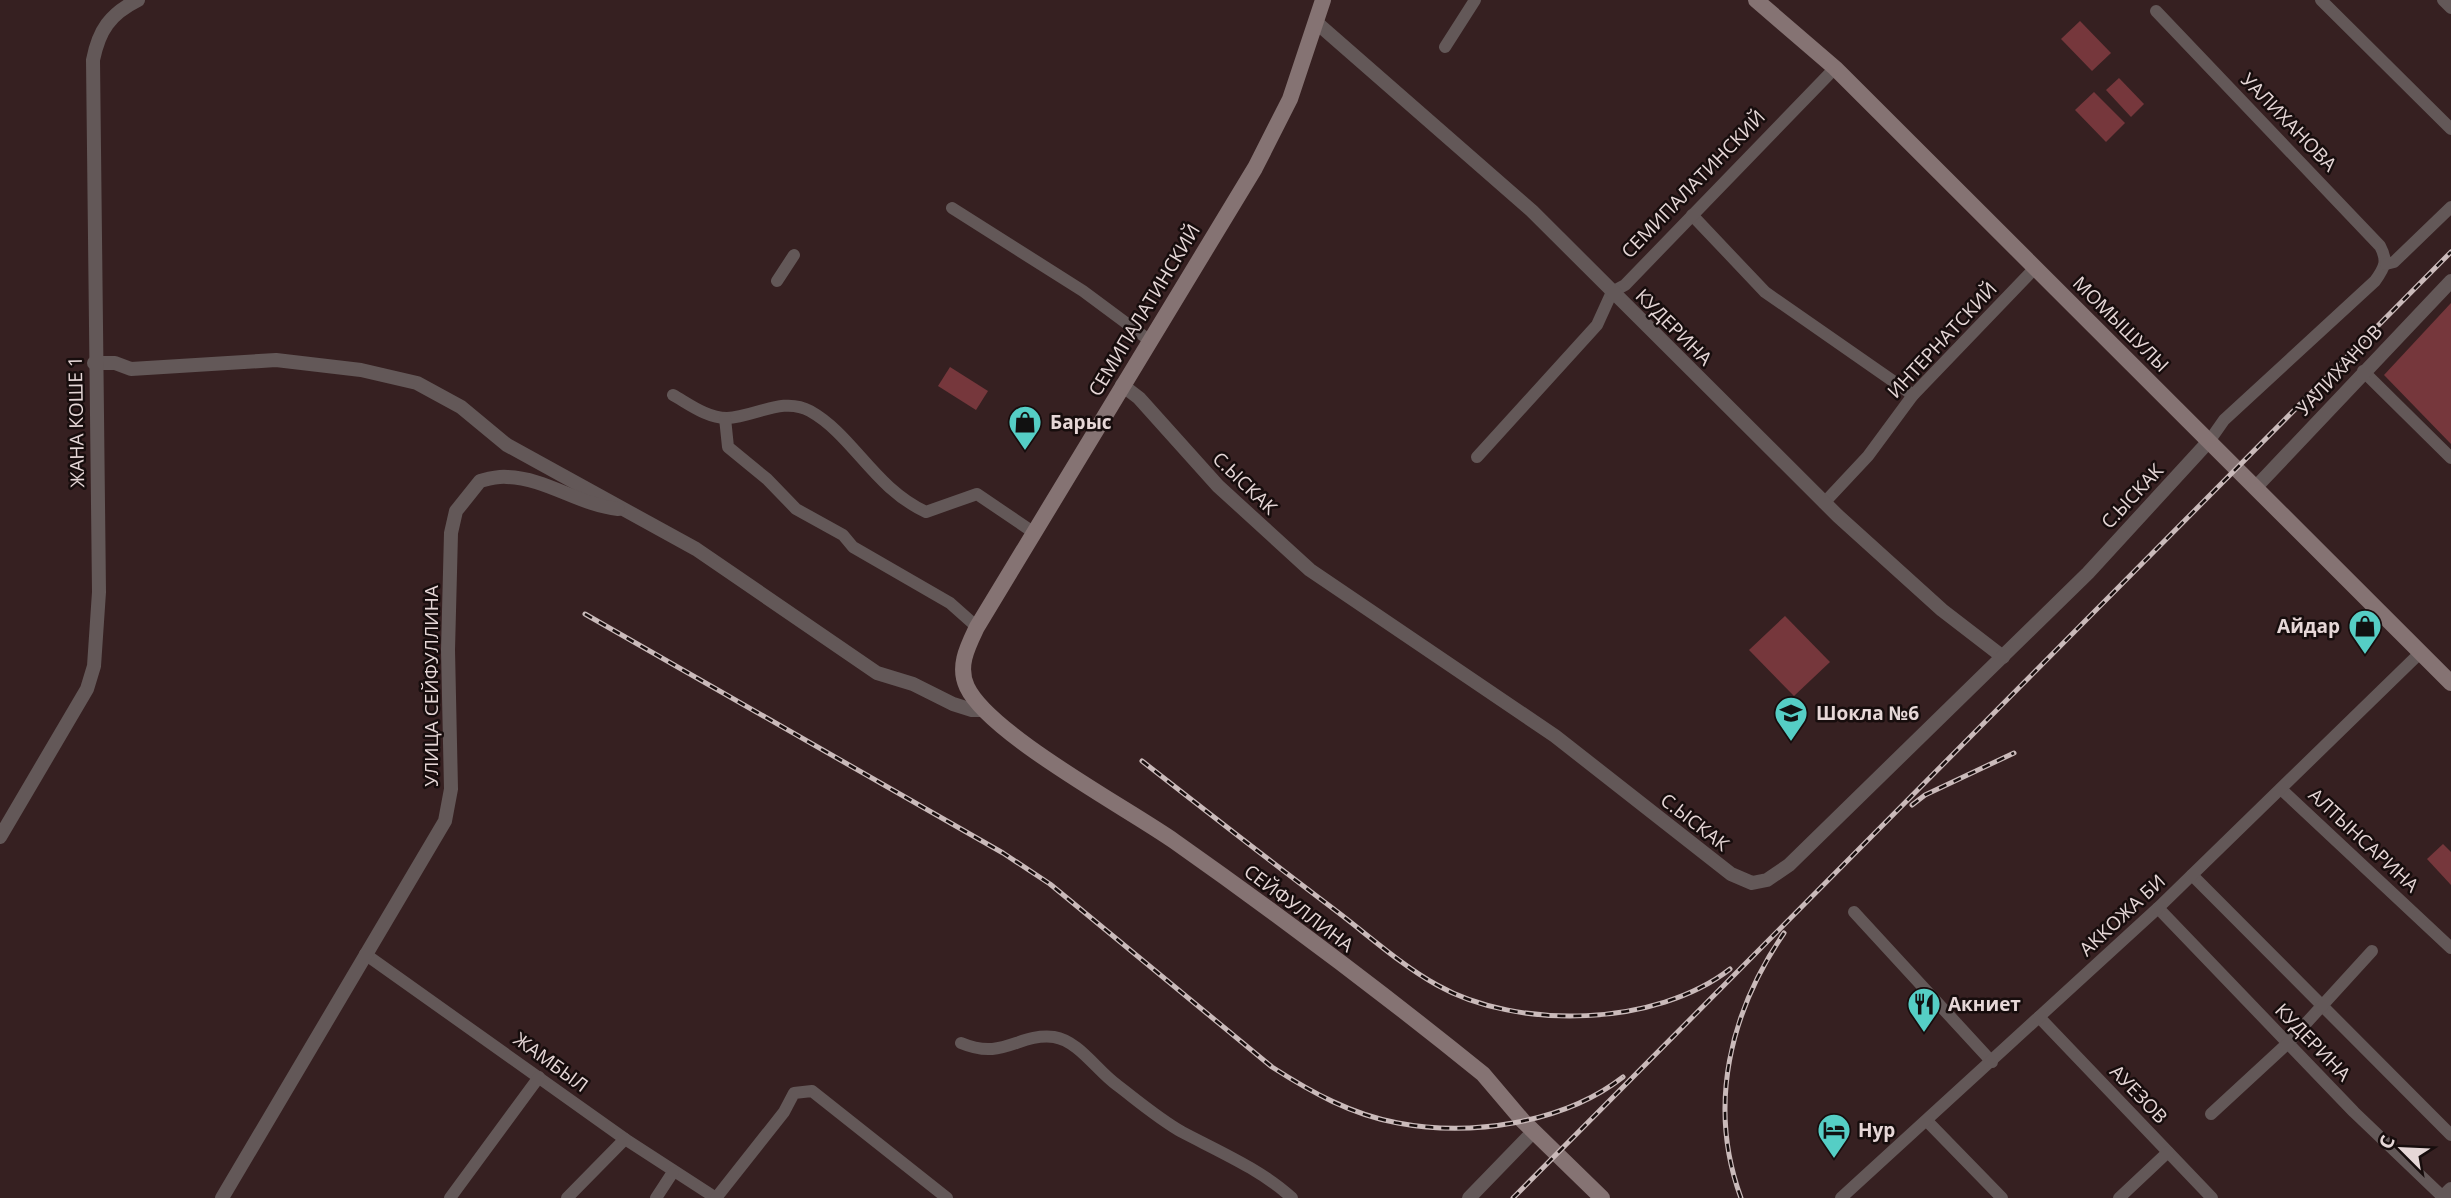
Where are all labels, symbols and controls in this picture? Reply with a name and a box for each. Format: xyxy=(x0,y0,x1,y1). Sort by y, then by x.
street label: УАЛИХАНОВА xyxy=(2235,67,2343,177)
street label: СЕМИПАЛАТИНСКИЙ xyxy=(1615,104,1771,264)
street label: СЕМИПАЛАТИНСКИЙ xyxy=(1082,219,1206,401)
street label: МОМЫШУЛЫ xyxy=(2067,270,2175,378)
street label: ИНТЕРНАТСКИЙ xyxy=(1881,276,2003,404)
street label: КУДЕРИНА xyxy=(1630,283,1718,371)
street label: УАЛИХАНОВ xyxy=(2290,319,2388,421)
street label: ЖАНА КОШЕ 1 xyxy=(62,356,90,488)
shop icon: Барыс xyxy=(1006,403,1044,452)
place label: Барыс xyxy=(1050,409,1112,435)
street label: С.ЫСКАК xyxy=(1207,446,1283,521)
street label: С.ЫСКАК xyxy=(2095,457,2169,534)
street label: УЛИЦА СЕЙФУЛЛИНА xyxy=(418,585,444,787)
shop icon: Айдар xyxy=(2346,607,2384,656)
place label: Айдар xyxy=(2277,613,2340,639)
school or university icon: Шокла №6 xyxy=(1772,694,1810,743)
place label: Шокла №6 xyxy=(1816,700,1919,726)
street label: АЛТЫНСАРИНА xyxy=(2303,782,2425,898)
street label: С.ЫСКАК xyxy=(1655,787,1735,857)
street label: СЕЙФУЛЛИНА xyxy=(1239,858,1359,958)
street label: АККОЖА БИ xyxy=(2073,868,2171,962)
restaurant icon: Акниет xyxy=(1905,985,1943,1034)
place label: Акниет xyxy=(1948,991,2021,1017)
street label: КУДЕРИНА xyxy=(2269,997,2357,1087)
street label: ЖАМБЫЛ xyxy=(508,1026,594,1098)
street label: АУЕЗОВ xyxy=(2104,1059,2174,1129)
hotel icon: Нур xyxy=(1815,1111,1853,1160)
north arrow xyxy=(2367,1114,2437,1184)
place label: Нур xyxy=(1858,1117,1895,1143)
text: С xyxy=(2372,1131,2401,1153)

